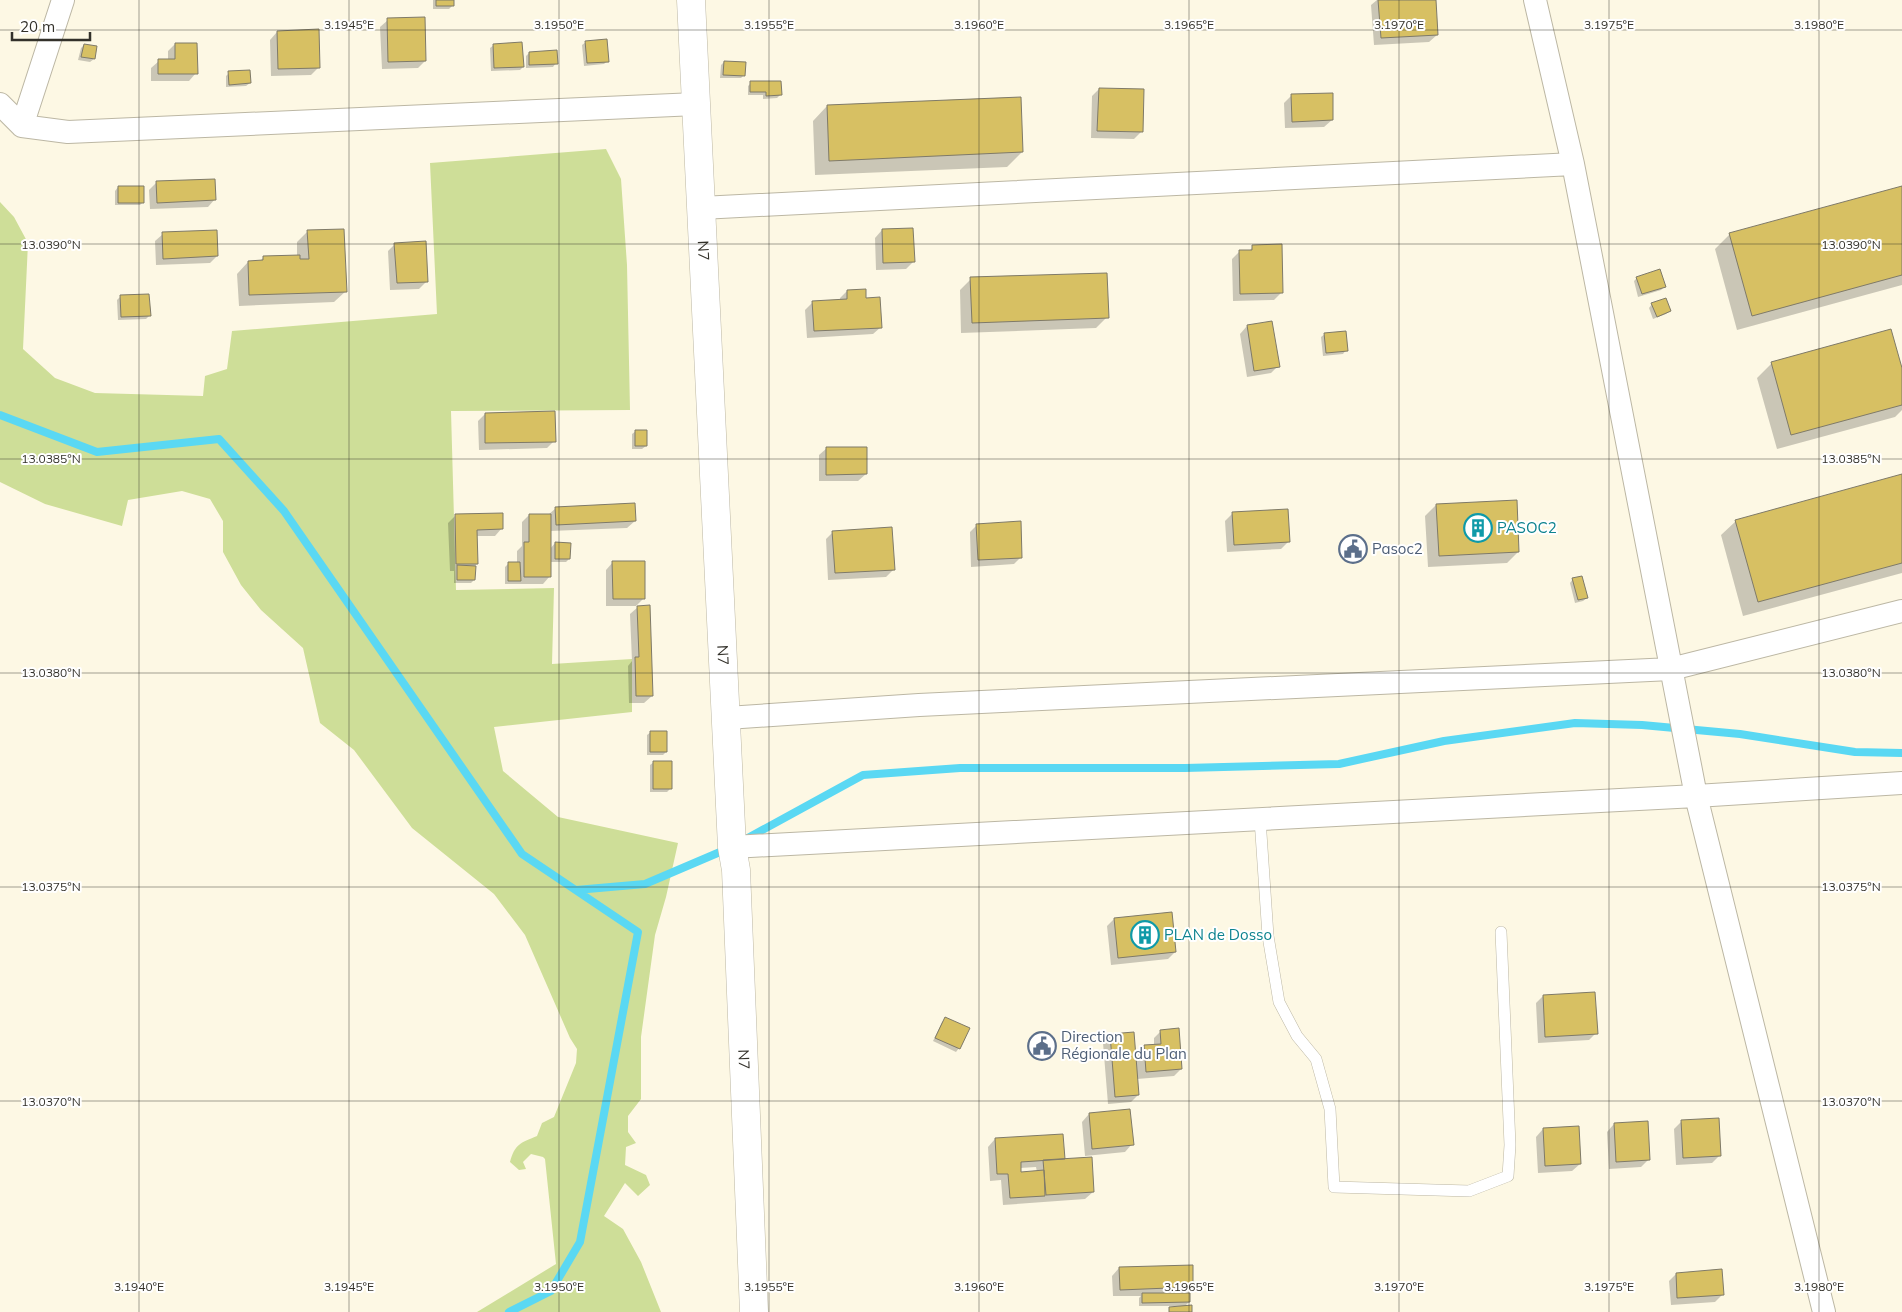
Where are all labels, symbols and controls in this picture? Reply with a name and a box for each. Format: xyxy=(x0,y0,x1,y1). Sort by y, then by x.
scale bar xyxy=(12,10,90,42)
text: 20 m xyxy=(20,17,55,36)
text: 3.1945°E xyxy=(324,17,374,32)
text: 3.1950°E xyxy=(534,17,584,32)
text: 3.1955°E xyxy=(744,17,794,32)
text: 3.1960°E xyxy=(954,17,1004,32)
text: 3.1965°E xyxy=(1164,17,1214,32)
text: 3.1970°E xyxy=(1374,17,1424,32)
text: 3.1975°E xyxy=(1584,17,1634,32)
text: 3.1980°E xyxy=(1794,17,1844,32)
text: 13.0390°N xyxy=(21,237,81,252)
text: 13.0390°N xyxy=(1821,237,1881,252)
street label: N7 xyxy=(694,240,714,261)
text: 13.0385°N xyxy=(21,451,81,466)
text: 13.0385°N xyxy=(1821,451,1881,466)
building icon: PASOC2 xyxy=(1463,513,1493,543)
place label: PASOC2 xyxy=(1497,518,1557,537)
public building icon: Pasoc2 xyxy=(1338,534,1368,564)
place label: Pasoc2 xyxy=(1372,539,1423,558)
street label: N7 xyxy=(713,645,733,666)
text: 13.0380°N xyxy=(21,665,81,680)
text: 13.0380°N xyxy=(1821,665,1881,680)
text: 13.0375°N xyxy=(21,879,81,894)
text: 13.0375°N xyxy=(1821,879,1881,894)
building icon: PLAN de Dosso xyxy=(1130,920,1160,950)
place label: PLAN de Dosso xyxy=(1164,925,1272,944)
place label: Direction Régionale du Plan xyxy=(1061,1027,1187,1063)
public building icon: Direction Régionale du Plan xyxy=(1027,1031,1057,1061)
street label: N7 xyxy=(734,1049,754,1070)
text: 13.0370°N xyxy=(21,1094,81,1109)
text: 13.0370°N xyxy=(1821,1094,1881,1109)
text: 3.1940°E xyxy=(114,1279,164,1294)
text: 3.1945°E xyxy=(324,1279,374,1294)
text: 3.1950°E xyxy=(534,1279,584,1294)
text: 3.1955°E xyxy=(744,1279,794,1294)
text: 3.1960°E xyxy=(954,1279,1004,1294)
text: 3.1965°E xyxy=(1164,1279,1214,1294)
text: 3.1970°E xyxy=(1374,1279,1424,1294)
text: 3.1975°E xyxy=(1584,1279,1634,1294)
text: 3.1980°E xyxy=(1794,1279,1844,1294)

